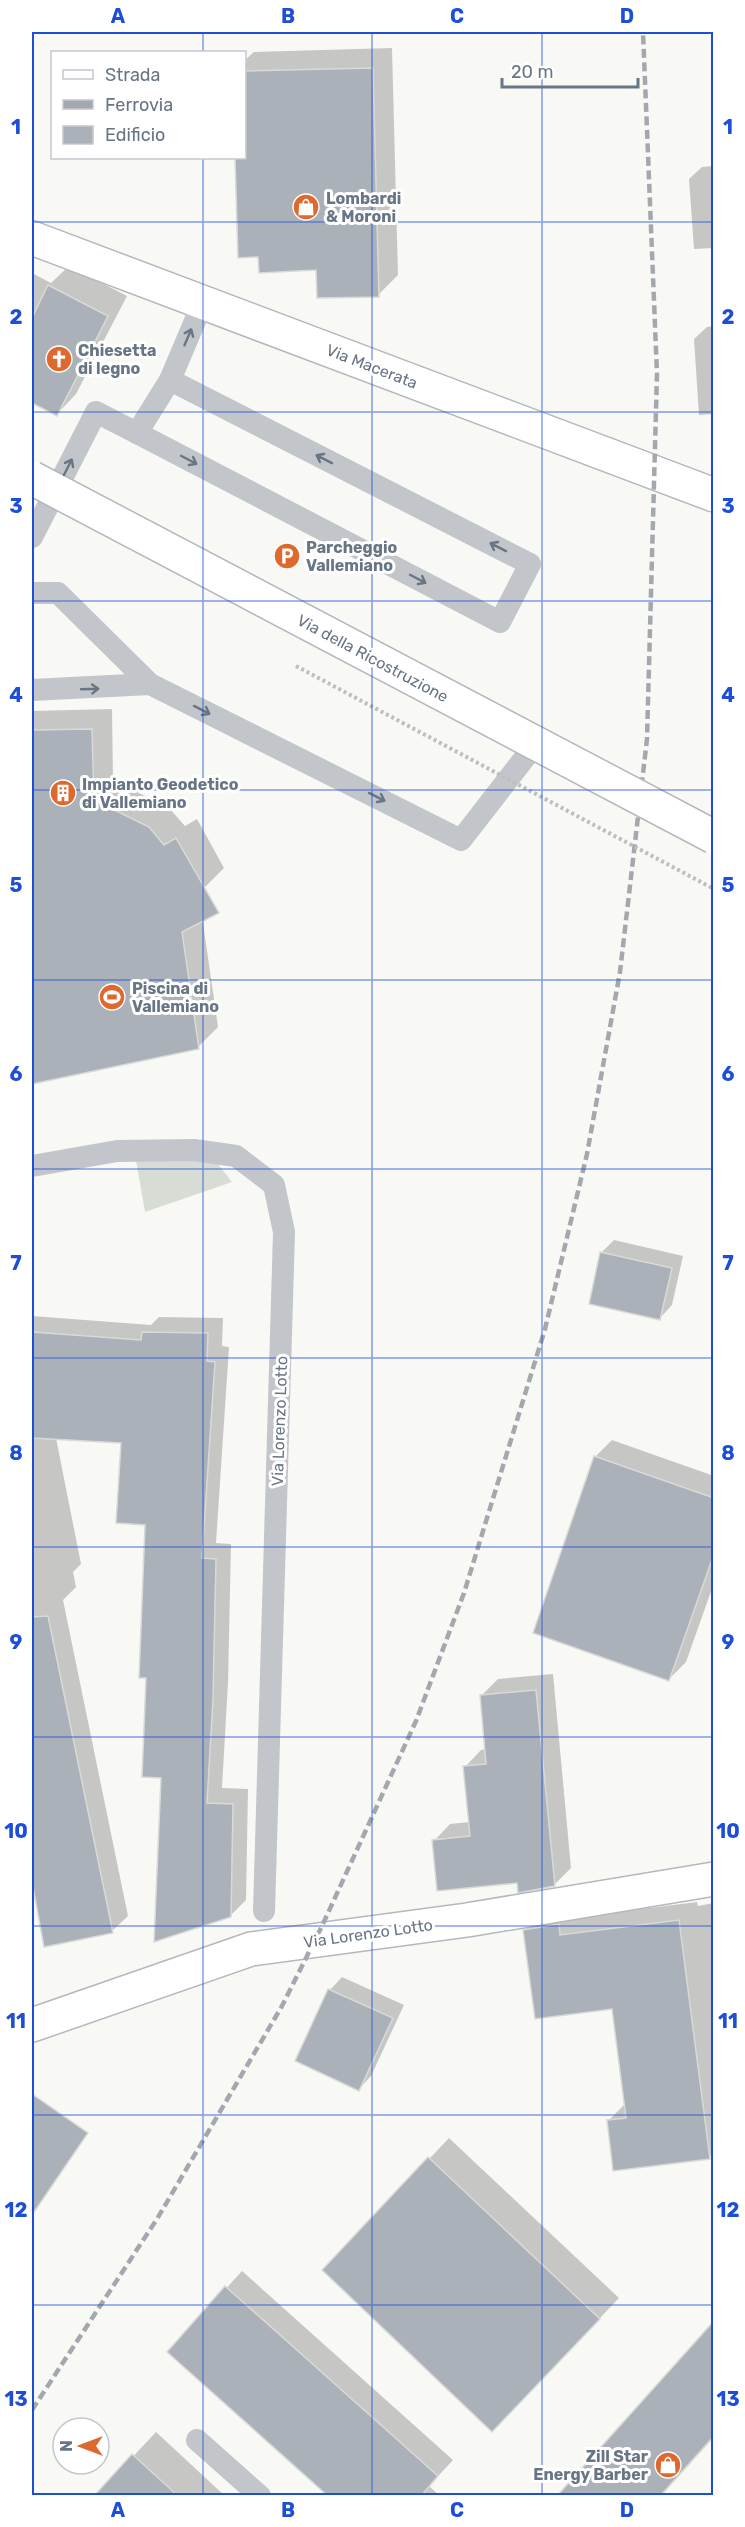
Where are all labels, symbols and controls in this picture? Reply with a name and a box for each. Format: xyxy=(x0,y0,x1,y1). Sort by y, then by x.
text: A xyxy=(111,4,126,28)
text: B xyxy=(281,4,295,28)
text: C xyxy=(450,4,464,28)
text: D xyxy=(620,4,634,28)
legend xyxy=(51,51,246,159)
scale bar xyxy=(502,51,638,89)
text: 20 m xyxy=(511,61,553,83)
text: Strada xyxy=(105,64,161,86)
text: Ferrovia xyxy=(105,94,173,116)
text: 1 xyxy=(11,115,21,139)
text: 1 xyxy=(723,115,733,139)
text: Edificio xyxy=(105,124,165,146)
place label: Lombardi & Moroni xyxy=(326,189,401,226)
shop icon: Lombardi & Moroni xyxy=(291,192,321,222)
text: 2 xyxy=(10,305,23,329)
text: 2 xyxy=(722,305,735,329)
one-way arrow xyxy=(183,329,194,347)
street label: Via Macerata xyxy=(324,340,420,393)
place label: Chiesetta di legno xyxy=(78,341,156,378)
church icon: Chiesetta di legno xyxy=(44,344,74,374)
one-way arrow xyxy=(316,452,334,464)
one-way arrow xyxy=(180,454,198,466)
one-way arrow xyxy=(63,458,74,476)
text: 3 xyxy=(9,494,23,518)
text: 3 xyxy=(721,494,735,518)
place label: Parcheggio Vallemiano xyxy=(306,538,397,575)
parking icon: Parcheggio Vallemiano xyxy=(272,541,302,571)
one-way arrow xyxy=(489,541,507,553)
one-way arrow xyxy=(408,574,426,585)
street label: Via della Ricostruzione xyxy=(294,611,452,706)
text: 4 xyxy=(9,683,23,707)
one-way arrow xyxy=(79,683,99,694)
text: 4 xyxy=(721,683,735,707)
one-way arrow xyxy=(193,705,211,717)
place label: Impianto Geodetico di Vallemiano xyxy=(82,775,239,812)
building icon: Impianto Geodetico di Vallemiano xyxy=(48,778,78,808)
one-way arrow xyxy=(367,792,385,804)
text: 5 xyxy=(10,873,23,897)
text: 5 xyxy=(722,873,735,897)
place label: Piscina di Vallemiano xyxy=(132,979,219,1016)
sports icon: Piscina di Vallemiano xyxy=(97,982,127,1012)
text: 6 xyxy=(9,1062,23,1086)
text: 6 xyxy=(721,1062,735,1086)
text: 7 xyxy=(10,1251,22,1275)
text: 7 xyxy=(722,1251,734,1275)
street label: Via Lorenzo Lotto xyxy=(268,1355,291,1487)
text: 8 xyxy=(9,1441,23,1465)
text: 8 xyxy=(721,1441,735,1465)
text: 9 xyxy=(10,1630,23,1654)
text: 9 xyxy=(722,1630,735,1654)
text: 10 xyxy=(4,1819,28,1843)
text: 10 xyxy=(716,1819,740,1843)
street label: Via Lorenzo Lotto xyxy=(302,1915,434,1952)
text: 11 xyxy=(6,2009,26,2033)
text: 11 xyxy=(718,2009,738,2033)
text: 12 xyxy=(5,2198,27,2222)
text: 12 xyxy=(717,2198,739,2222)
text: 13 xyxy=(4,2387,28,2411)
text: 13 xyxy=(716,2387,740,2411)
north arrow xyxy=(51,2416,111,2476)
text: N xyxy=(57,2440,76,2452)
place label: Zill Star Energy Barber xyxy=(533,2447,649,2484)
shop icon: Zill Star Energy Barber xyxy=(653,2450,683,2480)
text: A xyxy=(111,2498,126,2522)
text: B xyxy=(281,2498,295,2522)
text: C xyxy=(450,2498,464,2522)
text: D xyxy=(620,2498,634,2522)

